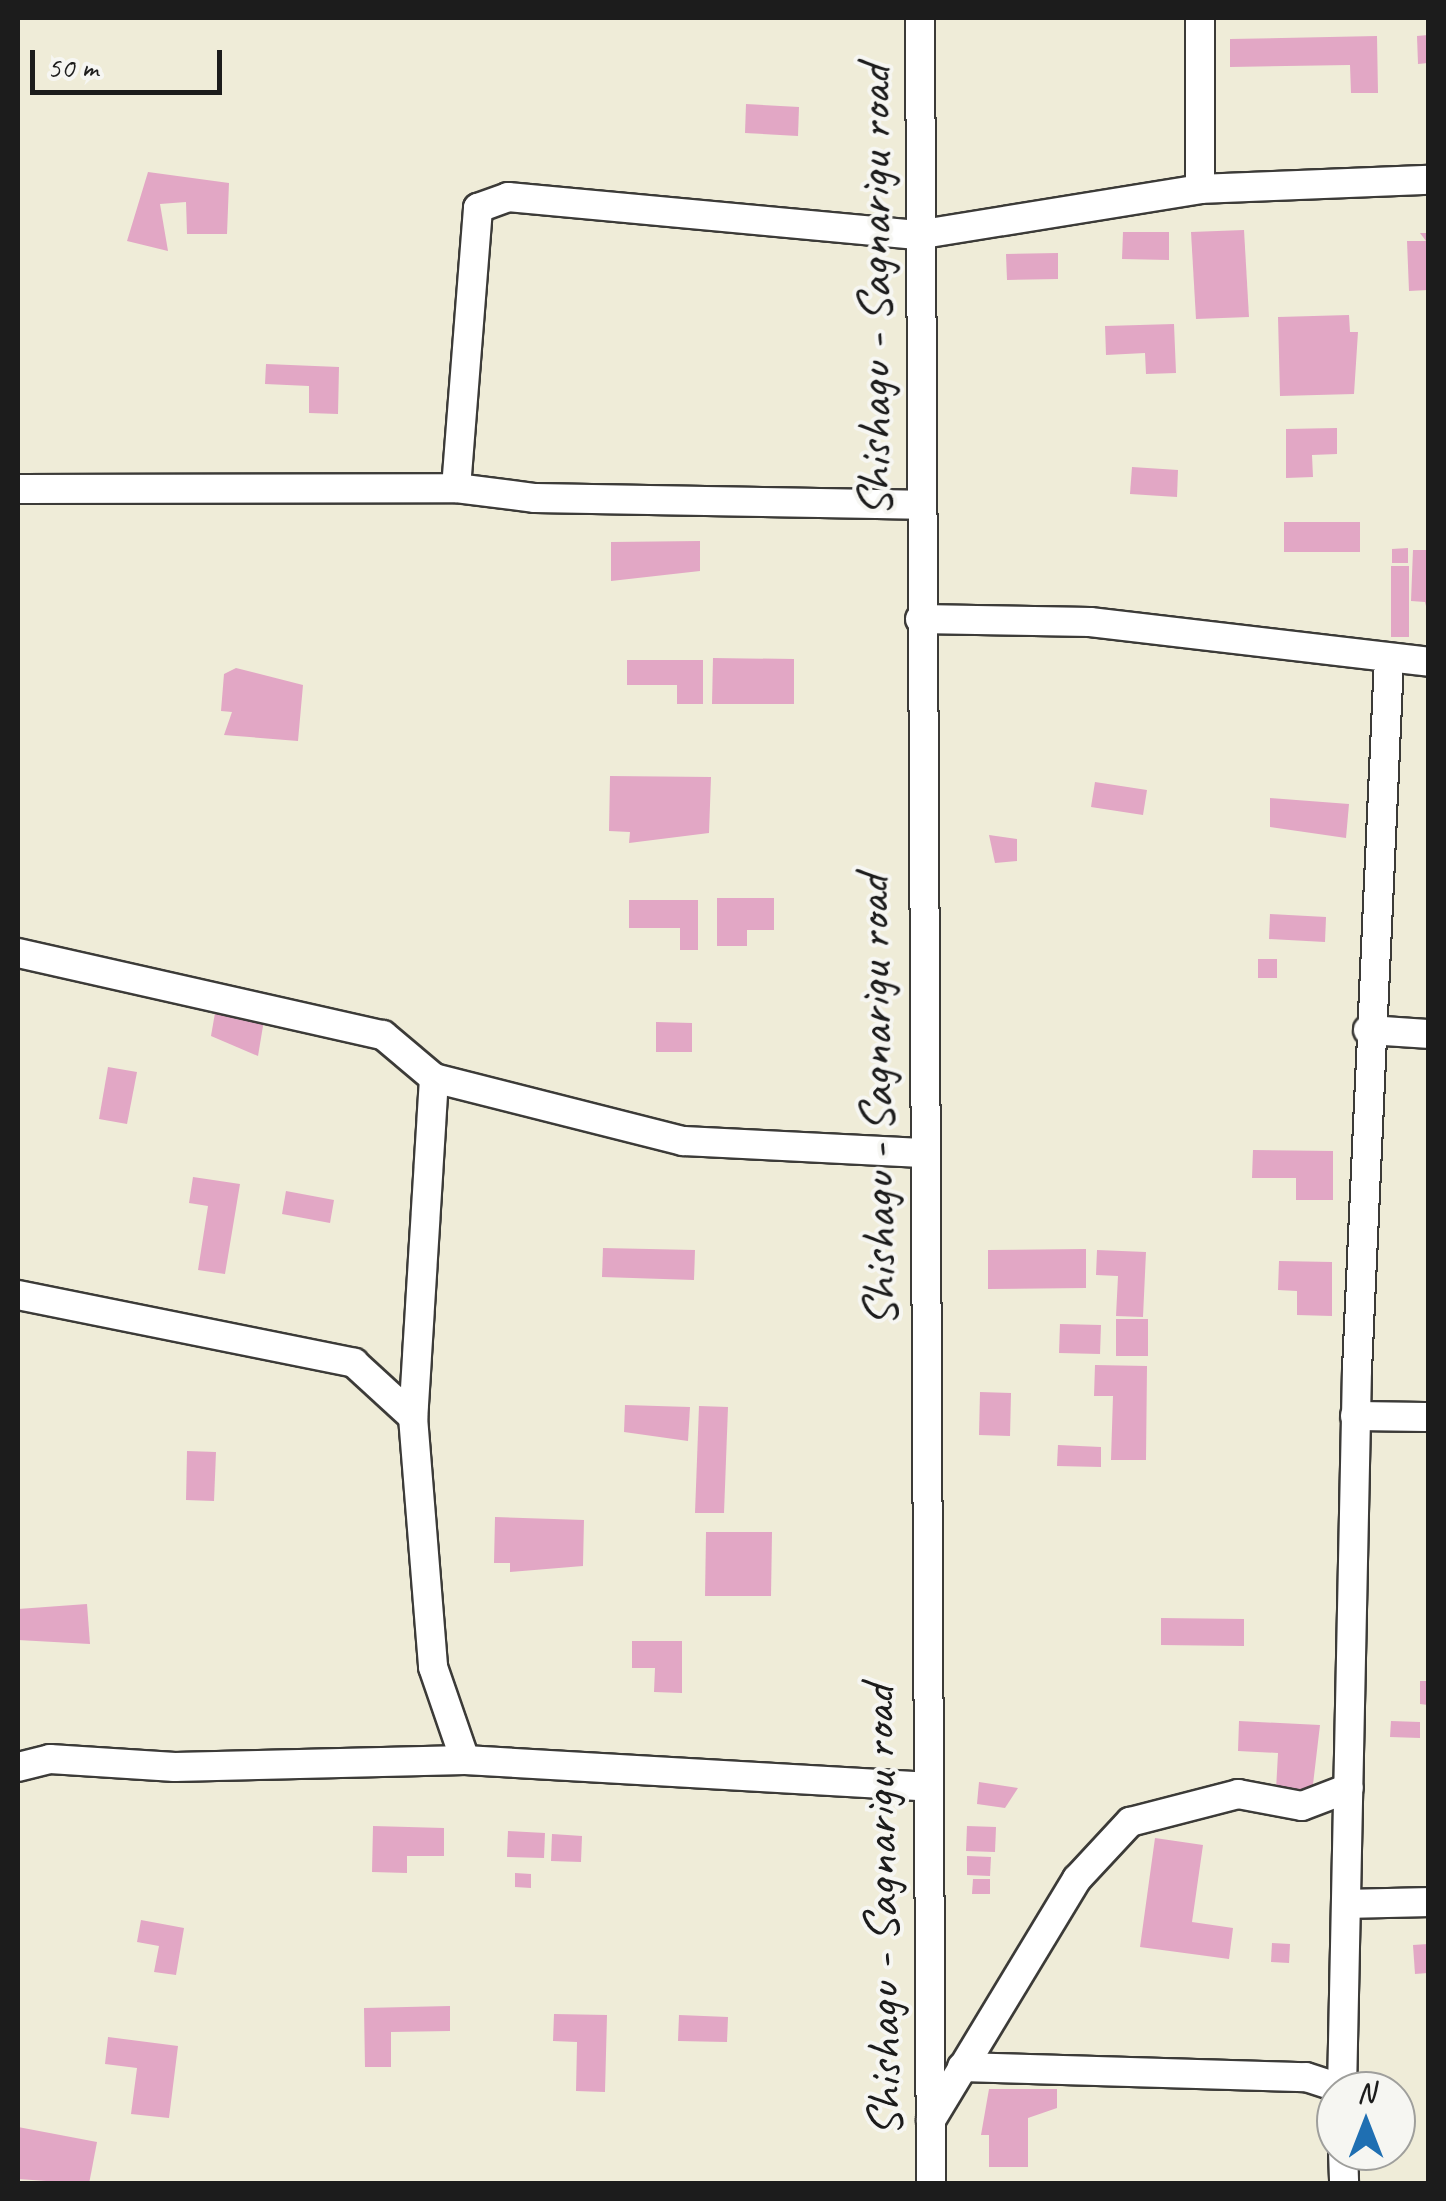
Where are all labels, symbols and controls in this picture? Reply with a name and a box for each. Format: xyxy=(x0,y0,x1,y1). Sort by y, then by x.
scale bar xyxy=(35,30,228,92)
text: 50 m xyxy=(47,48,98,86)
street label: Shishagu - Sagnarigu road xyxy=(844,65,904,517)
street label: Shishagu - Sagnarigu road xyxy=(842,875,910,1327)
street label: Shishagu - Sagnarigu road xyxy=(847,1685,915,2137)
north arrow xyxy=(1316,2071,1416,2171)
text: N xyxy=(1357,2075,1375,2110)

